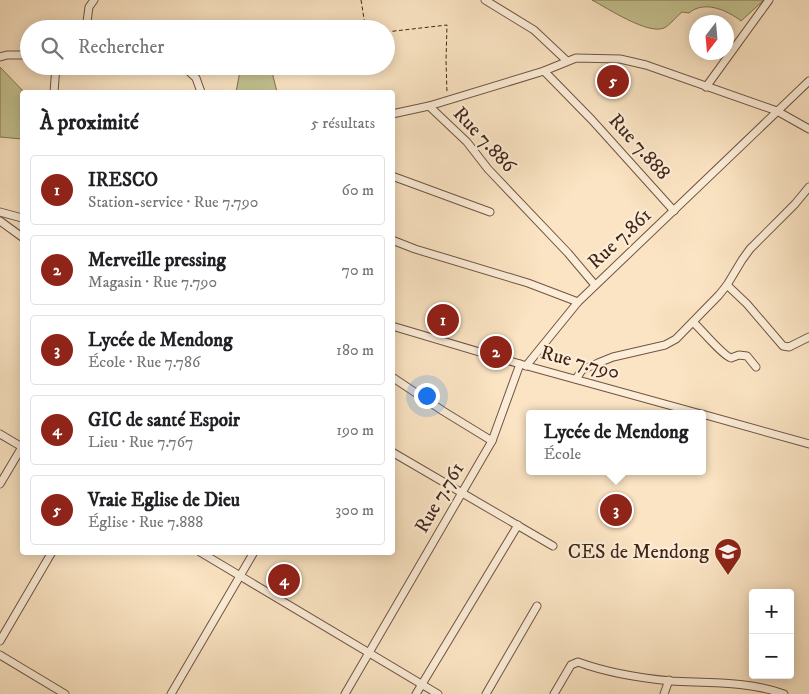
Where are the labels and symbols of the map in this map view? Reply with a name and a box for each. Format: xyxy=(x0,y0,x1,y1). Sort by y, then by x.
north arrow xyxy=(689,15,734,60)
pin: 5 xyxy=(597,62,629,100)
street label: Rue 7.886 xyxy=(447,102,521,179)
street label: Rue 7.888 xyxy=(603,109,675,185)
street label: Rue 7.861 xyxy=(583,203,657,275)
pin: 1 xyxy=(427,301,459,339)
pin: 2 xyxy=(480,333,512,371)
street label: Rue 7.790 xyxy=(538,340,622,386)
your location xyxy=(414,383,440,409)
street label: Rue 7.761 xyxy=(410,458,470,538)
pin: 3 xyxy=(600,491,632,529)
school or university icon: CES de Mendong xyxy=(713,537,743,576)
place label: CES de Mendong xyxy=(568,540,709,565)
pin: 4 xyxy=(268,561,300,599)

